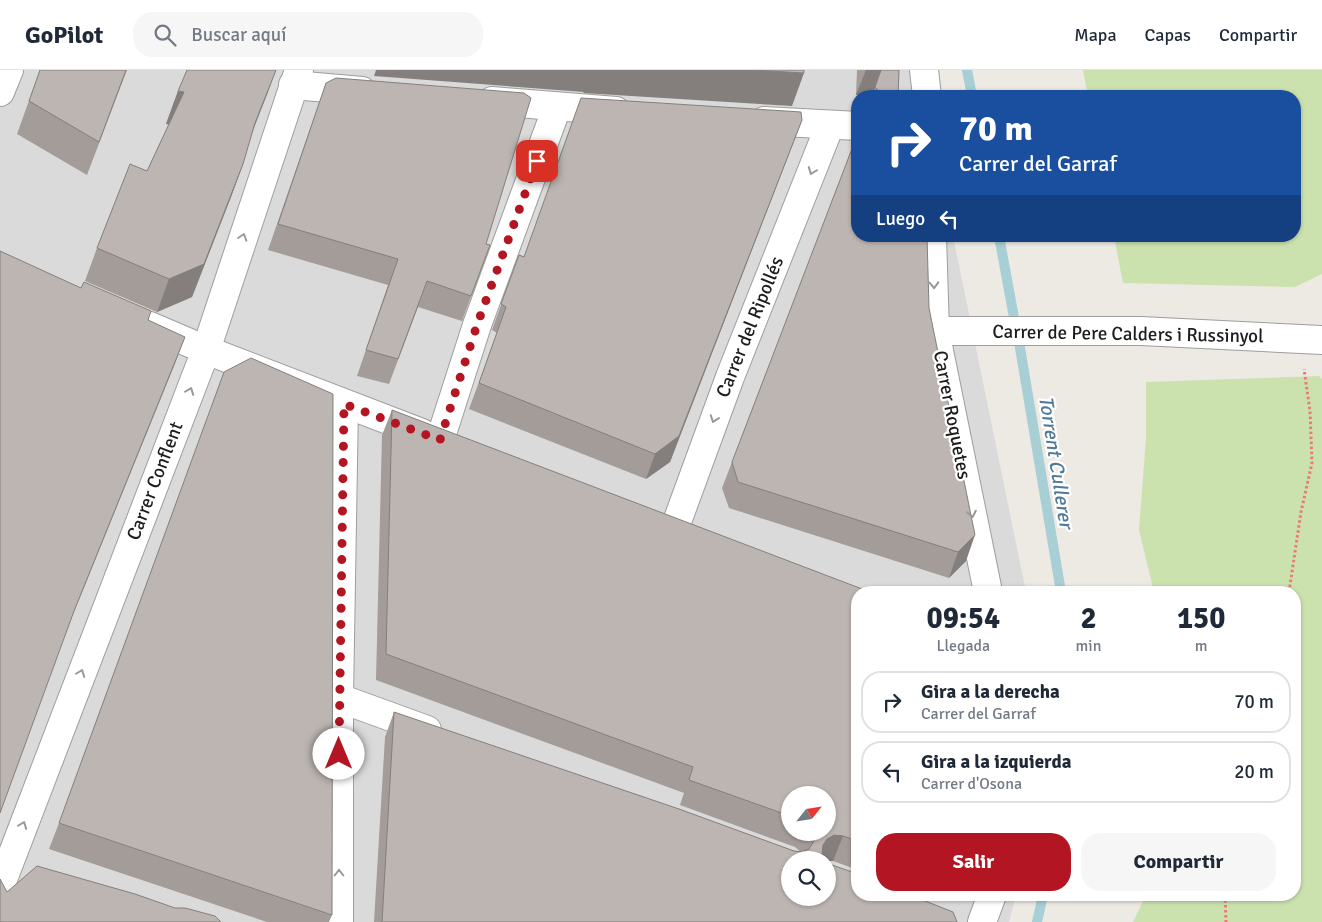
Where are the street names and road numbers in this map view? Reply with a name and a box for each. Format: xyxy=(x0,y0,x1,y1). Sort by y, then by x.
street label: Carrer del Ripollés xyxy=(711,253,789,401)
street label: Carrer de Pere Calders i Russinyol xyxy=(992,320,1264,348)
street label: Carrer Roquetes xyxy=(928,349,976,481)
street label: Carrer Conflent xyxy=(121,418,189,544)

